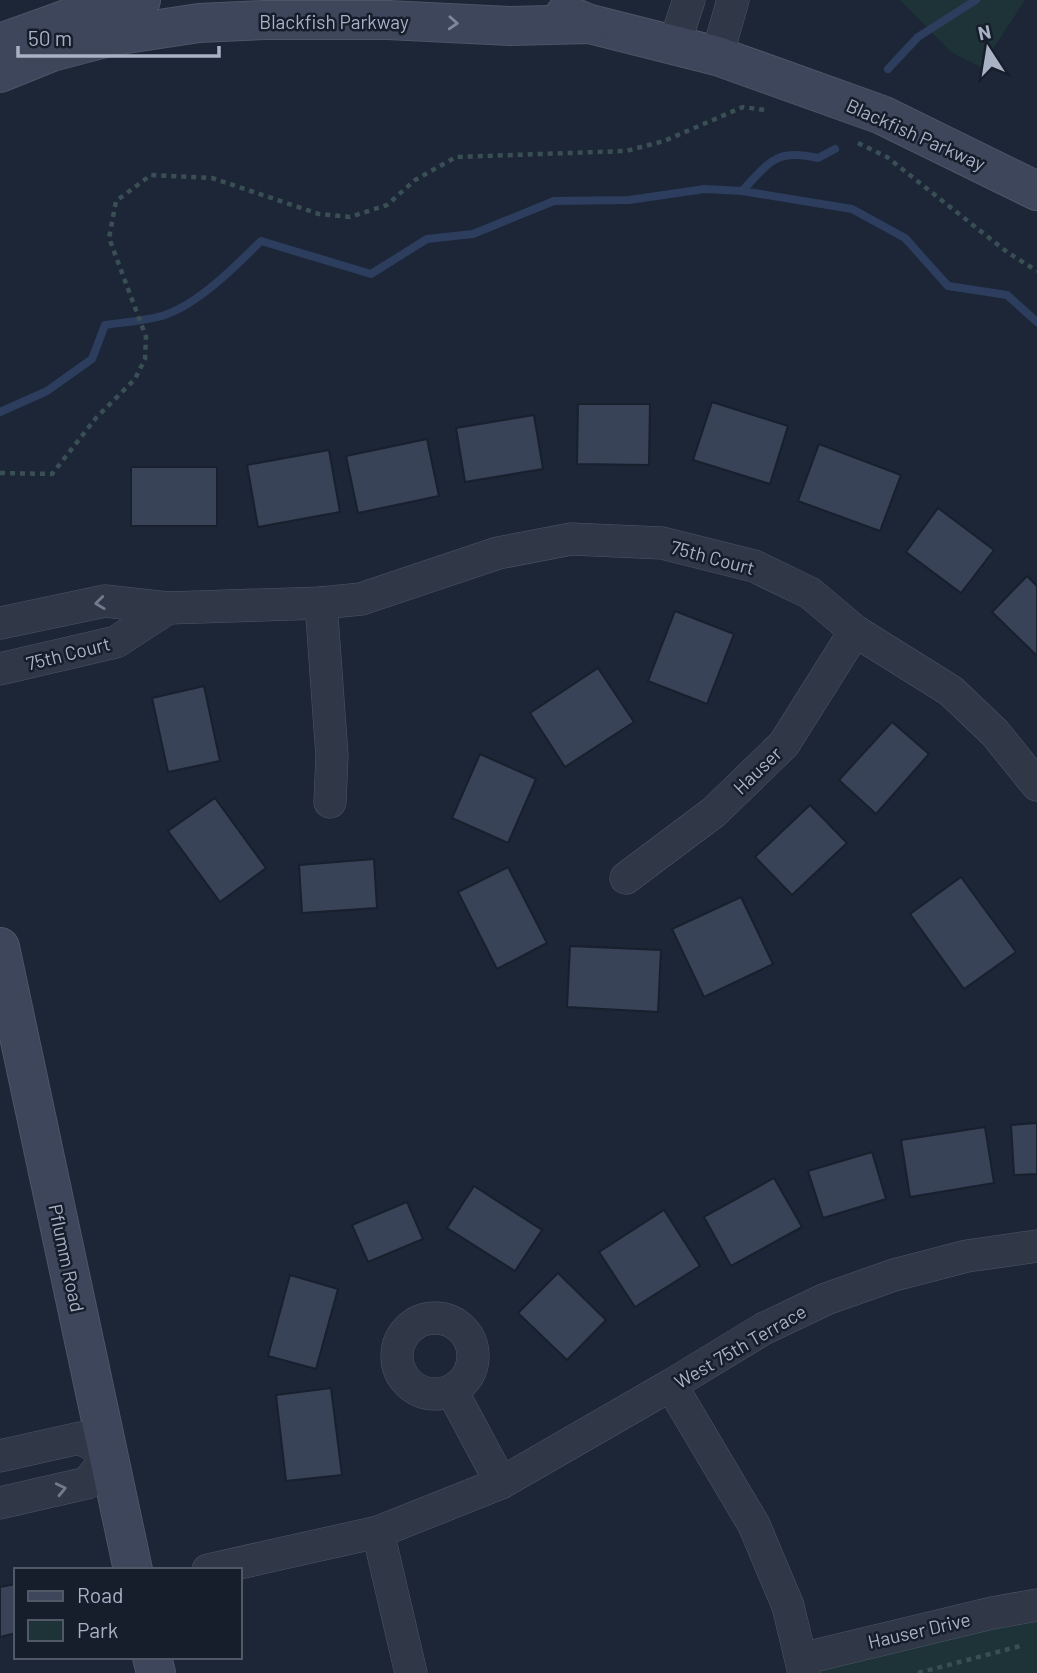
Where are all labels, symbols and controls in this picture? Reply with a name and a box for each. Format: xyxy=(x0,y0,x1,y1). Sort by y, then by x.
street label: Blackfish Parkway xyxy=(259,10,409,33)
scale bar xyxy=(18,14,219,58)
north arrow xyxy=(953,14,1023,84)
one-way arrow xyxy=(448,16,459,31)
text: N xyxy=(976,19,993,44)
text: 50 m xyxy=(28,25,72,50)
street label: Blackfish Parkway xyxy=(843,93,989,175)
street label: 75th Court xyxy=(669,535,757,579)
one-way arrow xyxy=(94,596,106,611)
street label: 75th Court xyxy=(24,631,112,675)
street label: Hauser xyxy=(728,741,786,799)
street label: Pflumm Road xyxy=(44,1202,90,1314)
street label: West 75th Terrace xyxy=(670,1299,810,1393)
one-way arrow xyxy=(55,1482,67,1497)
legend xyxy=(14,1568,242,1659)
text: Road xyxy=(77,1582,123,1607)
street label: Hauser Drive xyxy=(865,1607,973,1653)
text: Park xyxy=(77,1617,118,1642)

